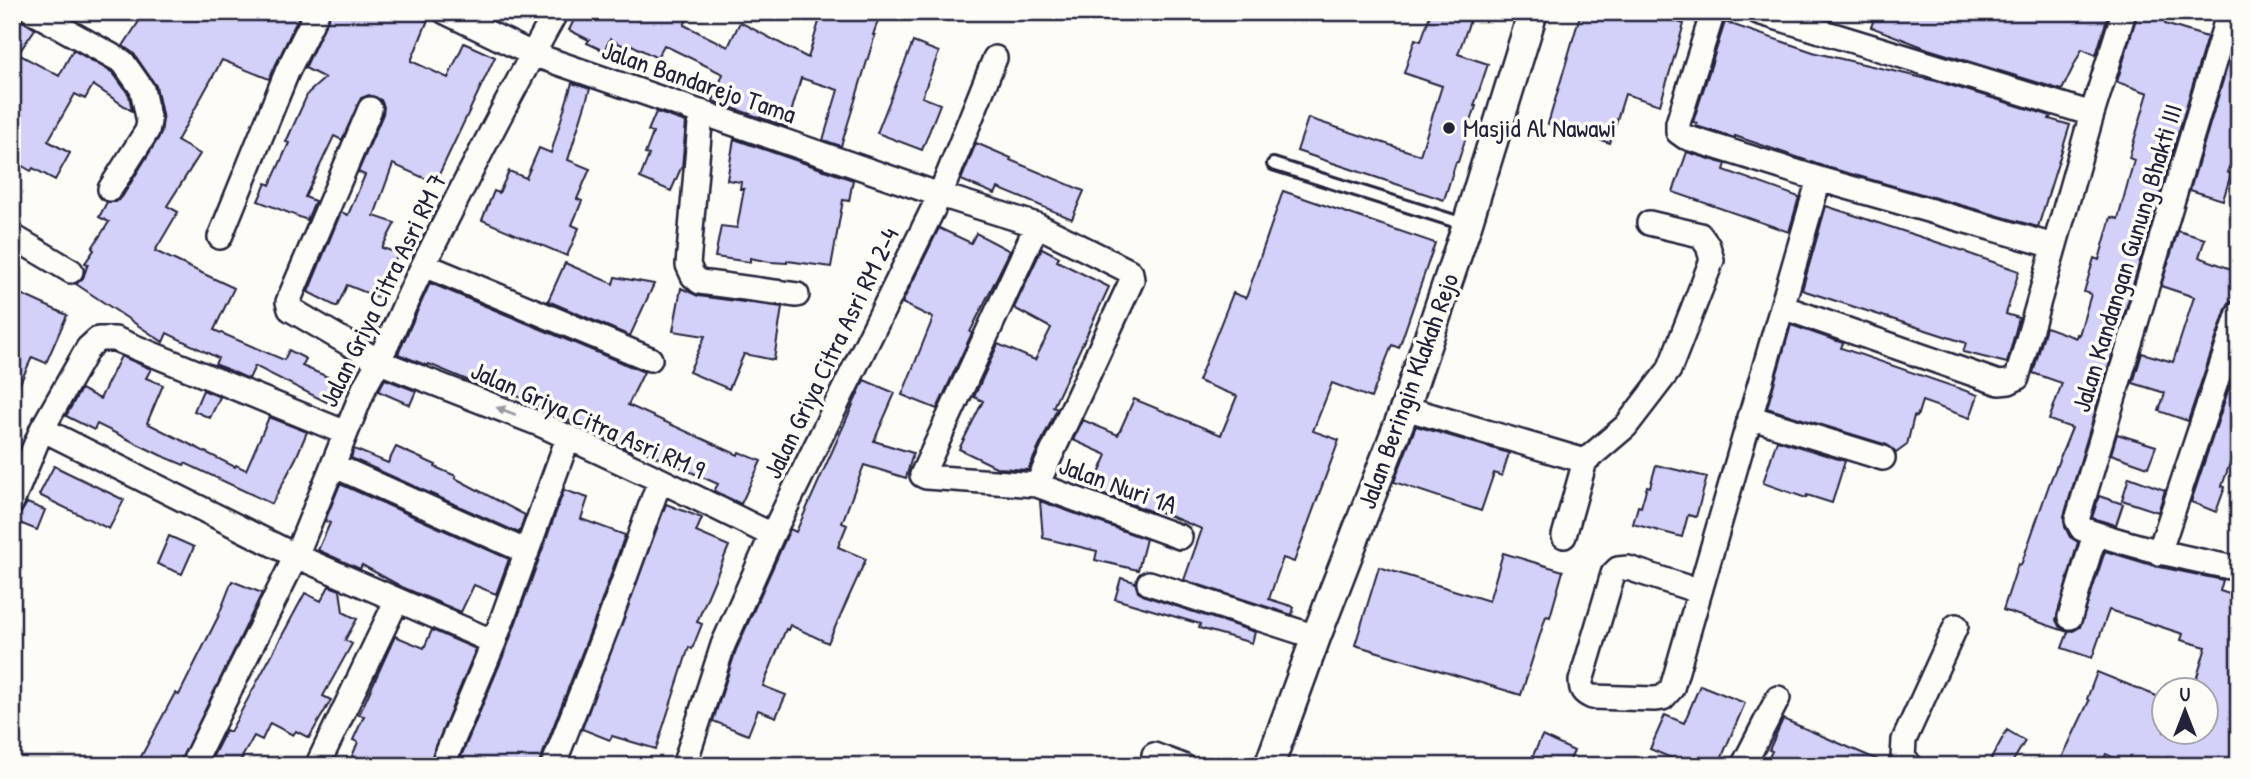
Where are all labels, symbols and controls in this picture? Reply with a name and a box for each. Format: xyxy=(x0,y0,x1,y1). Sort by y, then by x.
street label: Jalan Bandarejo Tama xyxy=(597,32,801,131)
street label: Jalan Kandangan Gunung Bhakti III xyxy=(2063,100,2190,416)
place label: Masjid Al Nawawi xyxy=(1463,110,1616,145)
marker: Masjid Al Nawawi xyxy=(1441,120,1457,136)
street label: Jalan Griya Citra Asri RM 7 xyxy=(311,167,454,412)
street label: Jalan Griya Citra Asri RM 2-4 xyxy=(754,221,907,484)
street label: Jalan Beringin Klakah Rejo xyxy=(1349,268,1466,513)
street label: Jalan Griya Citra Asri RM 9 xyxy=(466,352,711,487)
one-way arrow xyxy=(495,405,516,416)
street label: Jalan Nuri 1A xyxy=(1054,447,1182,522)
north arrow xyxy=(2150,676,2220,746)
text: U xyxy=(2180,681,2191,707)

